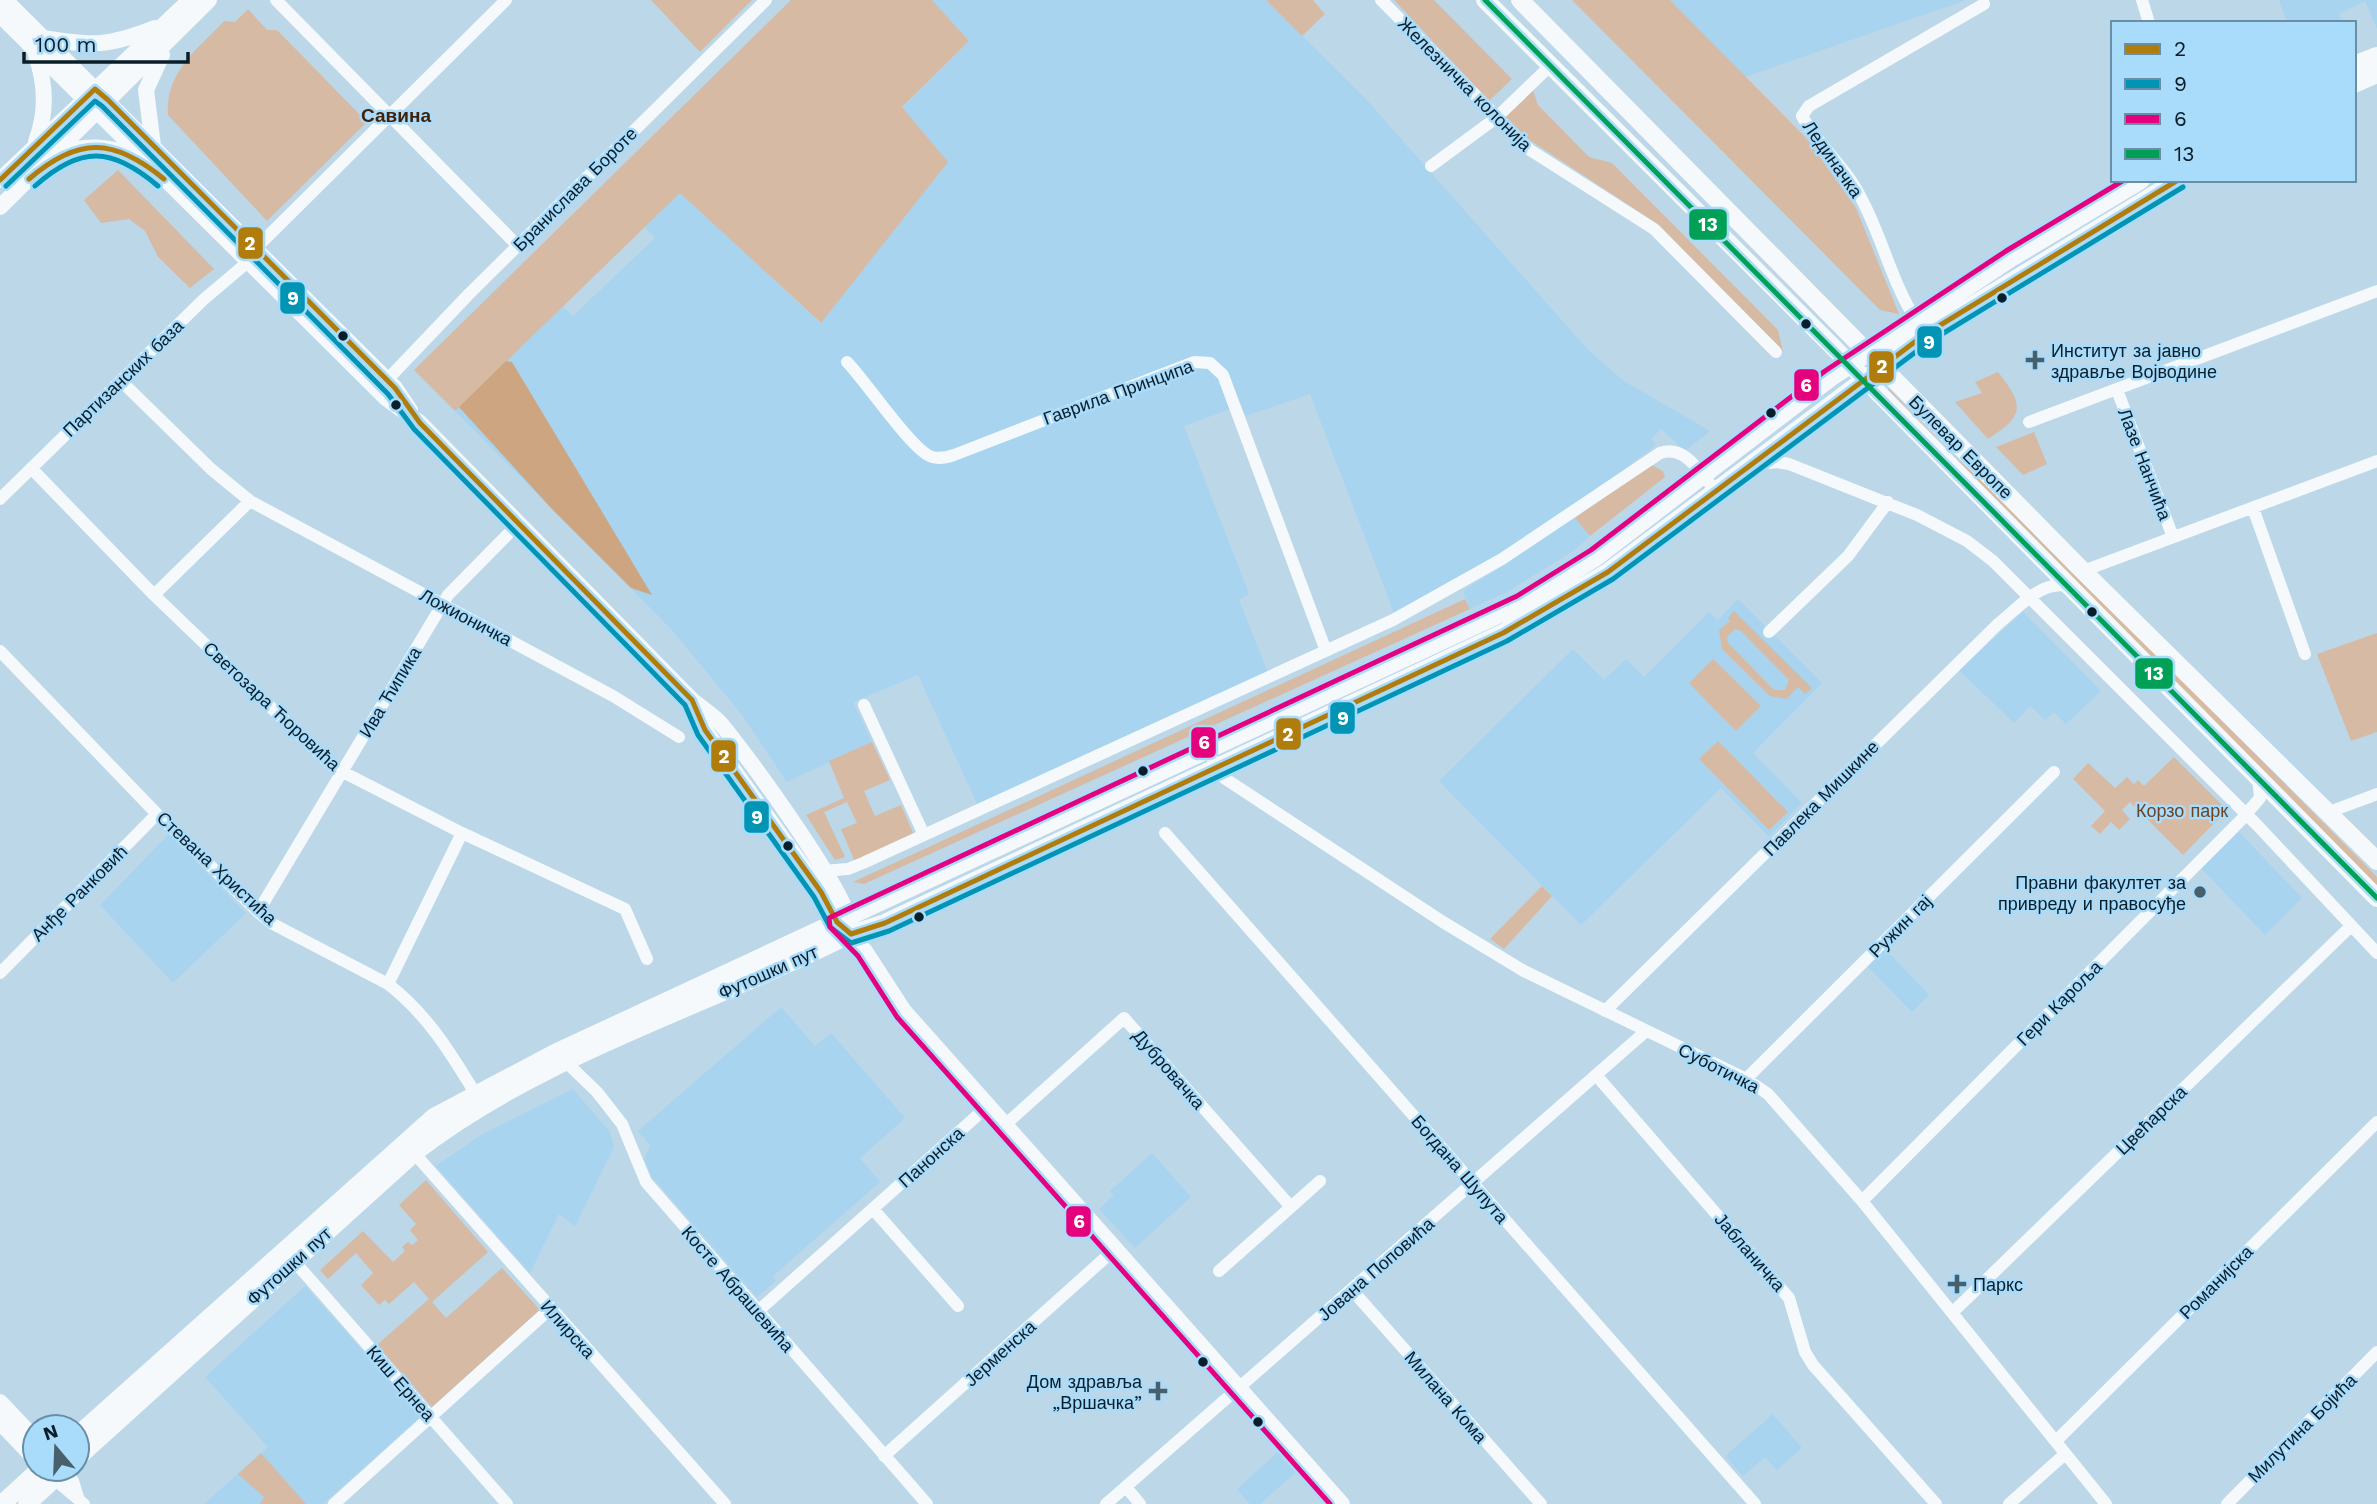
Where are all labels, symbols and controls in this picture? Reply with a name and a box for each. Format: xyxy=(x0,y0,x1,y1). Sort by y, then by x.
street label: Железничка колонија xyxy=(1394,13,1537,156)
scale bar xyxy=(24,21,189,65)
legend xyxy=(2111,21,2356,182)
text: 100 m xyxy=(35,32,97,57)
text: 2 xyxy=(2174,36,2186,61)
text: 9 xyxy=(2174,71,2187,96)
district label: Савина xyxy=(361,104,431,127)
text: 6 xyxy=(2174,106,2187,131)
street label: Лединачка xyxy=(1799,116,1868,202)
street label: Бранислава Бороте xyxy=(509,123,641,255)
text: 13 xyxy=(2174,141,2194,166)
line badge: 13 xyxy=(1688,208,1728,241)
text: 13 xyxy=(1698,213,1718,236)
line badge: 2 xyxy=(237,226,264,260)
text: 2 xyxy=(244,232,256,255)
line badge: 9 xyxy=(279,281,306,315)
text: 9 xyxy=(287,287,299,310)
unlabelled marker xyxy=(1995,291,2009,305)
street label: Партизанских база xyxy=(58,315,188,441)
unlabelled marker xyxy=(1799,317,1813,331)
line badge: 9 xyxy=(1916,325,1943,359)
unlabelled marker xyxy=(336,329,350,343)
text: 9 xyxy=(1923,331,1935,354)
place label: Институт за јавно здравље Војводине xyxy=(2051,340,2217,382)
line badge: 2 xyxy=(1868,350,1895,384)
marker: Институт за јавно здравље Војводине xyxy=(2025,350,2045,370)
street label: Гаврила Принципа xyxy=(1040,355,1197,429)
text: 2 xyxy=(1876,355,1888,378)
line badge: 6 xyxy=(1793,368,1820,402)
text: 6 xyxy=(1800,374,1812,397)
street label: Булевар Европе xyxy=(1905,391,2017,503)
unlabelled marker xyxy=(389,398,403,412)
street label: Лазе Нанчића xyxy=(2114,405,2176,524)
unlabelled marker xyxy=(1764,406,1778,420)
street label: Ложионичка xyxy=(416,584,517,651)
unlabelled marker xyxy=(2085,605,2099,619)
street label: Светозара Ћоровића xyxy=(199,637,345,775)
street label: Ива Ћипика xyxy=(355,642,426,741)
line badge: 13 xyxy=(2134,657,2174,690)
text: 13 xyxy=(2144,662,2164,685)
line badge: 9 xyxy=(1329,701,1356,735)
text: 9 xyxy=(1337,707,1349,730)
line badge: 2 xyxy=(1275,717,1302,751)
text: 2 xyxy=(1282,723,1294,746)
line badge: 6 xyxy=(1190,726,1217,759)
text: 6 xyxy=(1198,731,1210,754)
street label: Павлека Мишкине xyxy=(1759,736,1883,860)
line badge: 2 xyxy=(710,739,737,773)
text: 2 xyxy=(718,745,730,768)
unlabelled marker xyxy=(1136,764,1150,778)
line badge: 9 xyxy=(743,800,770,834)
park label: Корзо парк xyxy=(2136,800,2228,821)
text: 9 xyxy=(751,806,763,829)
street label: Стевана Христића xyxy=(153,807,282,930)
unlabelled marker xyxy=(781,839,795,853)
street label: Анђе Ранковић xyxy=(27,841,131,945)
place label: Правни факултет за привреду и правосуђе xyxy=(1998,872,2187,914)
marker: Правни факултет за привреду и правосуђе xyxy=(2192,884,2208,900)
street label: Ружин гај xyxy=(1864,890,1936,962)
unlabelled marker xyxy=(912,910,926,924)
street label: Футошки пут xyxy=(715,941,821,1003)
street label: Гери Кароља xyxy=(2012,955,2107,1050)
street label: Дубровачка xyxy=(1129,1025,1210,1114)
street label: Суботичка xyxy=(1675,1039,1764,1098)
street label: Цвећарска xyxy=(2111,1081,2191,1159)
street label: Богдана Шупута xyxy=(1407,1111,1513,1228)
street label: Панонска xyxy=(894,1122,969,1192)
line badge: 6 xyxy=(1065,1205,1092,1238)
street label: Јабланичка xyxy=(1710,1209,1790,1296)
text: 6 xyxy=(1073,1210,1085,1233)
street label: Јована Поповића xyxy=(1314,1212,1439,1325)
street label: Косте Абрашевића xyxy=(678,1222,799,1357)
street label: Футошки пут xyxy=(242,1223,336,1309)
street label: Романијска xyxy=(2175,1240,2258,1323)
marker: Паркс xyxy=(1947,1274,1967,1294)
place label: Паркс xyxy=(1973,1274,2023,1295)
street label: Илирска xyxy=(537,1296,600,1363)
street label: Јерменска xyxy=(960,1315,1041,1390)
street label: Киш Ернеа xyxy=(363,1341,440,1426)
street label: Милана Кома xyxy=(1401,1347,1492,1448)
unlabelled marker xyxy=(1196,1355,1210,1369)
street label: Милутина Бојића xyxy=(2243,1369,2361,1487)
place label: Дом здравља „Вршачка” xyxy=(1027,1371,1143,1413)
marker: Дом здравља „Вршачка” xyxy=(1148,1381,1168,1401)
north arrow xyxy=(21,1413,91,1483)
unlabelled marker xyxy=(1251,1415,1265,1429)
text: N xyxy=(40,1419,61,1446)

